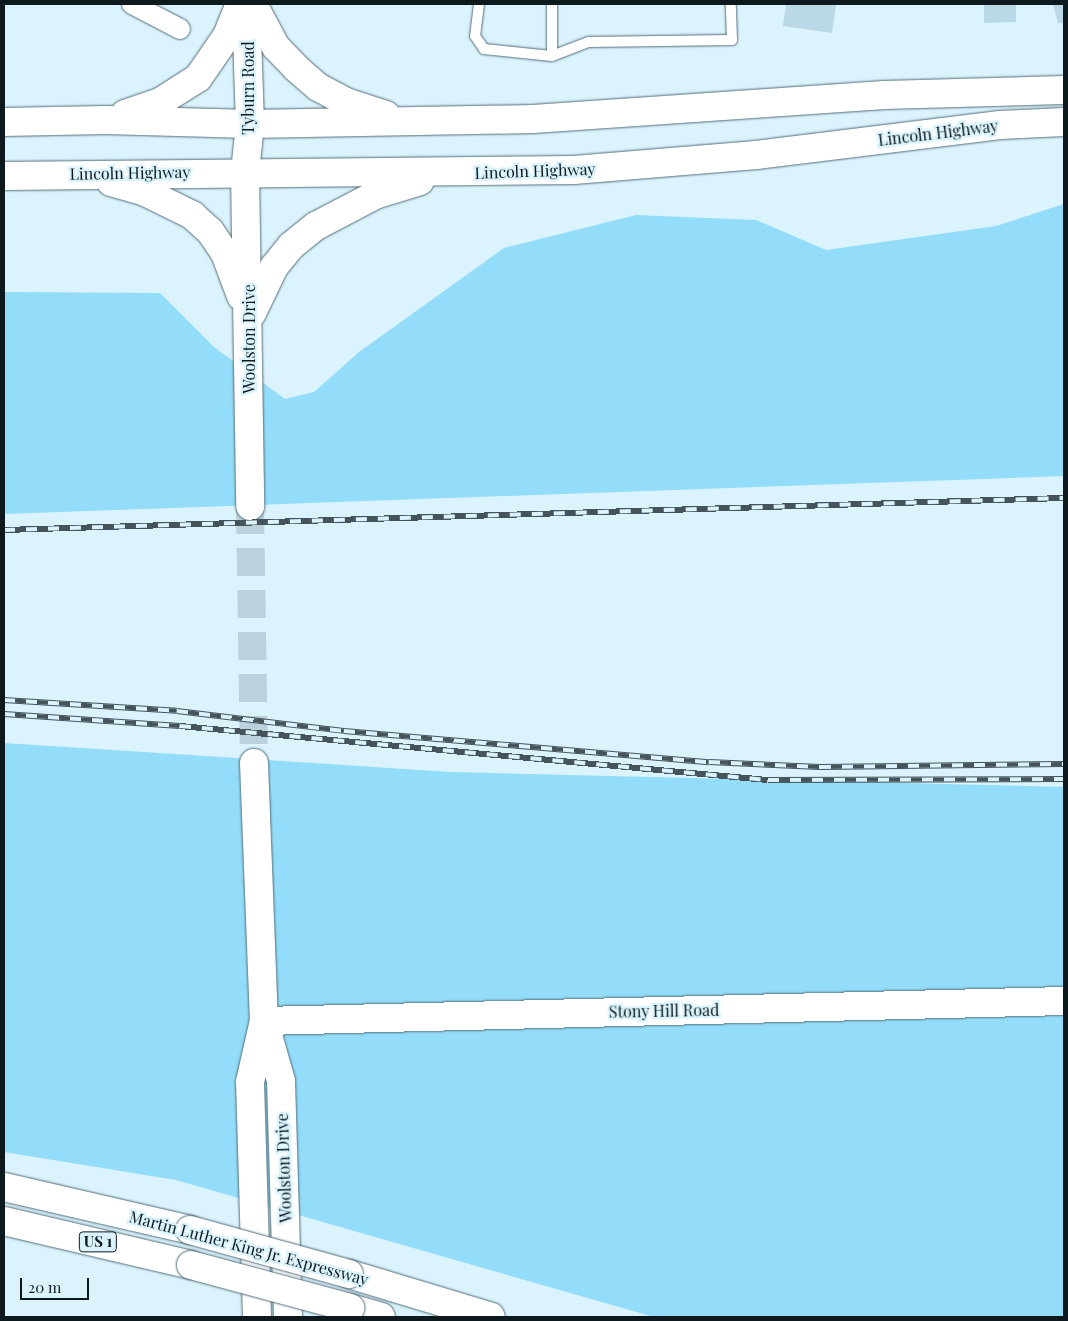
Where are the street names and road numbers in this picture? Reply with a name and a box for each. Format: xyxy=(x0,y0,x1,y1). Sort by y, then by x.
street label: Tyburn Road xyxy=(238,41,258,135)
street label: Lincoln Highway xyxy=(877,116,999,150)
street label: Lincoln Highway xyxy=(474,159,596,183)
street label: Lincoln Highway xyxy=(69,162,191,184)
street label: Woolston Drive xyxy=(239,284,259,394)
street label: Stony Hill Road xyxy=(608,1000,720,1022)
street label: Woolston Drive xyxy=(272,1113,296,1223)
street label: Martin Luther King Jr. Expressway xyxy=(127,1207,371,1289)
road number: US 1 xyxy=(78,1230,118,1254)

